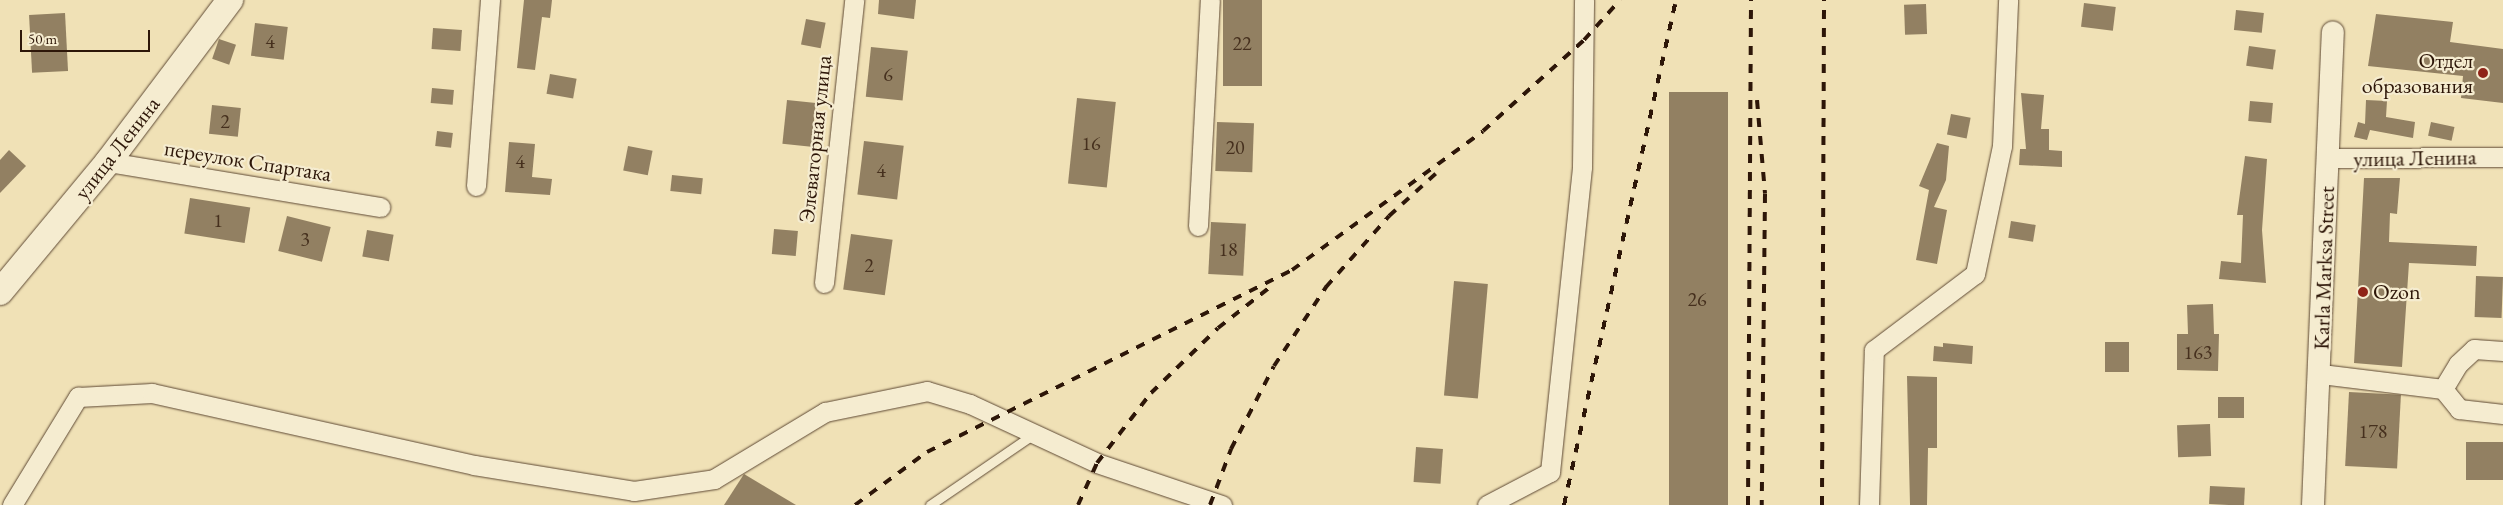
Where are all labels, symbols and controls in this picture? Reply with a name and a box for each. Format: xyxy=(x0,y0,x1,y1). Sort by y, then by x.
scale bar xyxy=(22,20,152,52)
text: 50 m xyxy=(28,29,57,48)
house number: 4 xyxy=(265,29,275,53)
house number: 22 xyxy=(1232,31,1252,55)
place label: Отдел образования xyxy=(2362,47,2473,98)
street label: Элеваторная улица xyxy=(793,54,837,224)
house number: 6 xyxy=(883,62,893,86)
marker: Отдел образования xyxy=(2477,67,2489,79)
street label: улица Ленина xyxy=(69,91,165,205)
house number: 2 xyxy=(220,109,230,133)
house number: 16 xyxy=(1081,131,1101,155)
street label: переулок Спартака xyxy=(163,135,333,187)
house number: 20 xyxy=(1225,135,1245,159)
street label: улица Ленина xyxy=(2353,144,2477,172)
house number: 4 xyxy=(515,149,525,173)
house number: 4 xyxy=(876,158,886,182)
street label: Karla Marksa Street xyxy=(2308,186,2340,350)
house number: 1 xyxy=(213,208,223,232)
house number: 3 xyxy=(300,227,310,251)
house number: 18 xyxy=(1218,237,1238,261)
house number: 2 xyxy=(864,253,874,277)
place label: Ozon xyxy=(2373,279,2421,305)
marker: Ozon xyxy=(2357,286,2369,298)
house number: 26 xyxy=(1687,287,1707,311)
house number: 163 xyxy=(2184,340,2212,364)
house number: 178 xyxy=(2359,419,2387,443)

